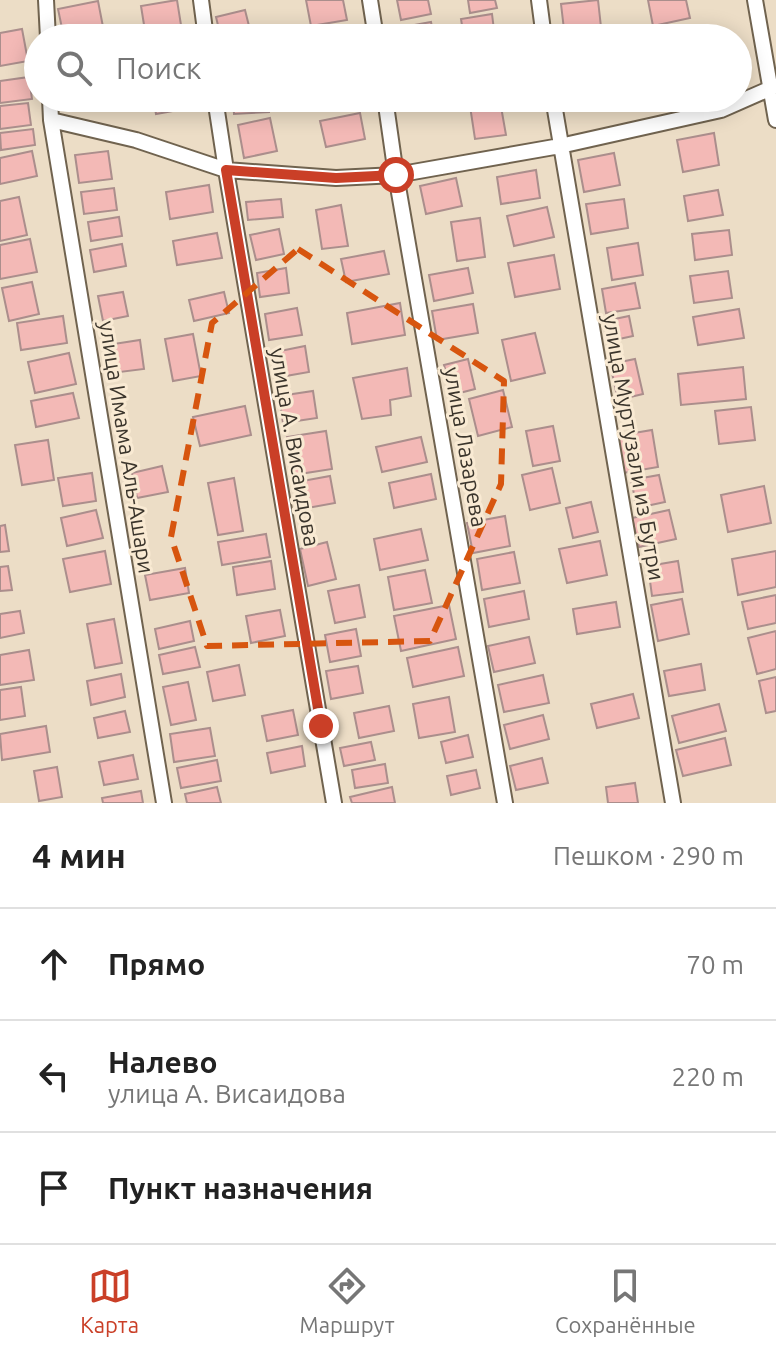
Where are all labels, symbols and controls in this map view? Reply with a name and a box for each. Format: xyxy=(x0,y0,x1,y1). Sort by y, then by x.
search box xyxy=(24,24,752,112)
icon: search xyxy=(52,46,96,90)
text: Поиск xyxy=(116,51,201,85)
route start xyxy=(378,157,414,193)
street label: улица Муртузали из Бутри xyxy=(599,312,670,582)
street label: улица Имама Аль-Ашари xyxy=(95,319,160,575)
street label: улица А. Висаидова xyxy=(266,346,325,548)
street label: улица Лазарева xyxy=(440,365,493,529)
route end xyxy=(303,708,339,744)
text: 4 мин xyxy=(32,836,126,874)
text: Пешком · 290 m xyxy=(553,841,744,870)
icon: ahead xyxy=(32,942,76,986)
text: Прямо xyxy=(108,947,205,981)
text: 70 m xyxy=(686,950,744,979)
text: Налево xyxy=(108,1045,218,1079)
icon: left xyxy=(32,1054,76,1098)
text: 220 m xyxy=(672,1062,744,1091)
text: улица А. Висаидова xyxy=(108,1079,346,1108)
icon: arrive xyxy=(32,1166,76,1210)
text: Пункт назначения xyxy=(108,1171,373,1205)
tab: Карта xyxy=(80,1264,139,1337)
tab: Маршрут xyxy=(300,1264,394,1337)
tab: Сохранённые xyxy=(555,1264,696,1337)

